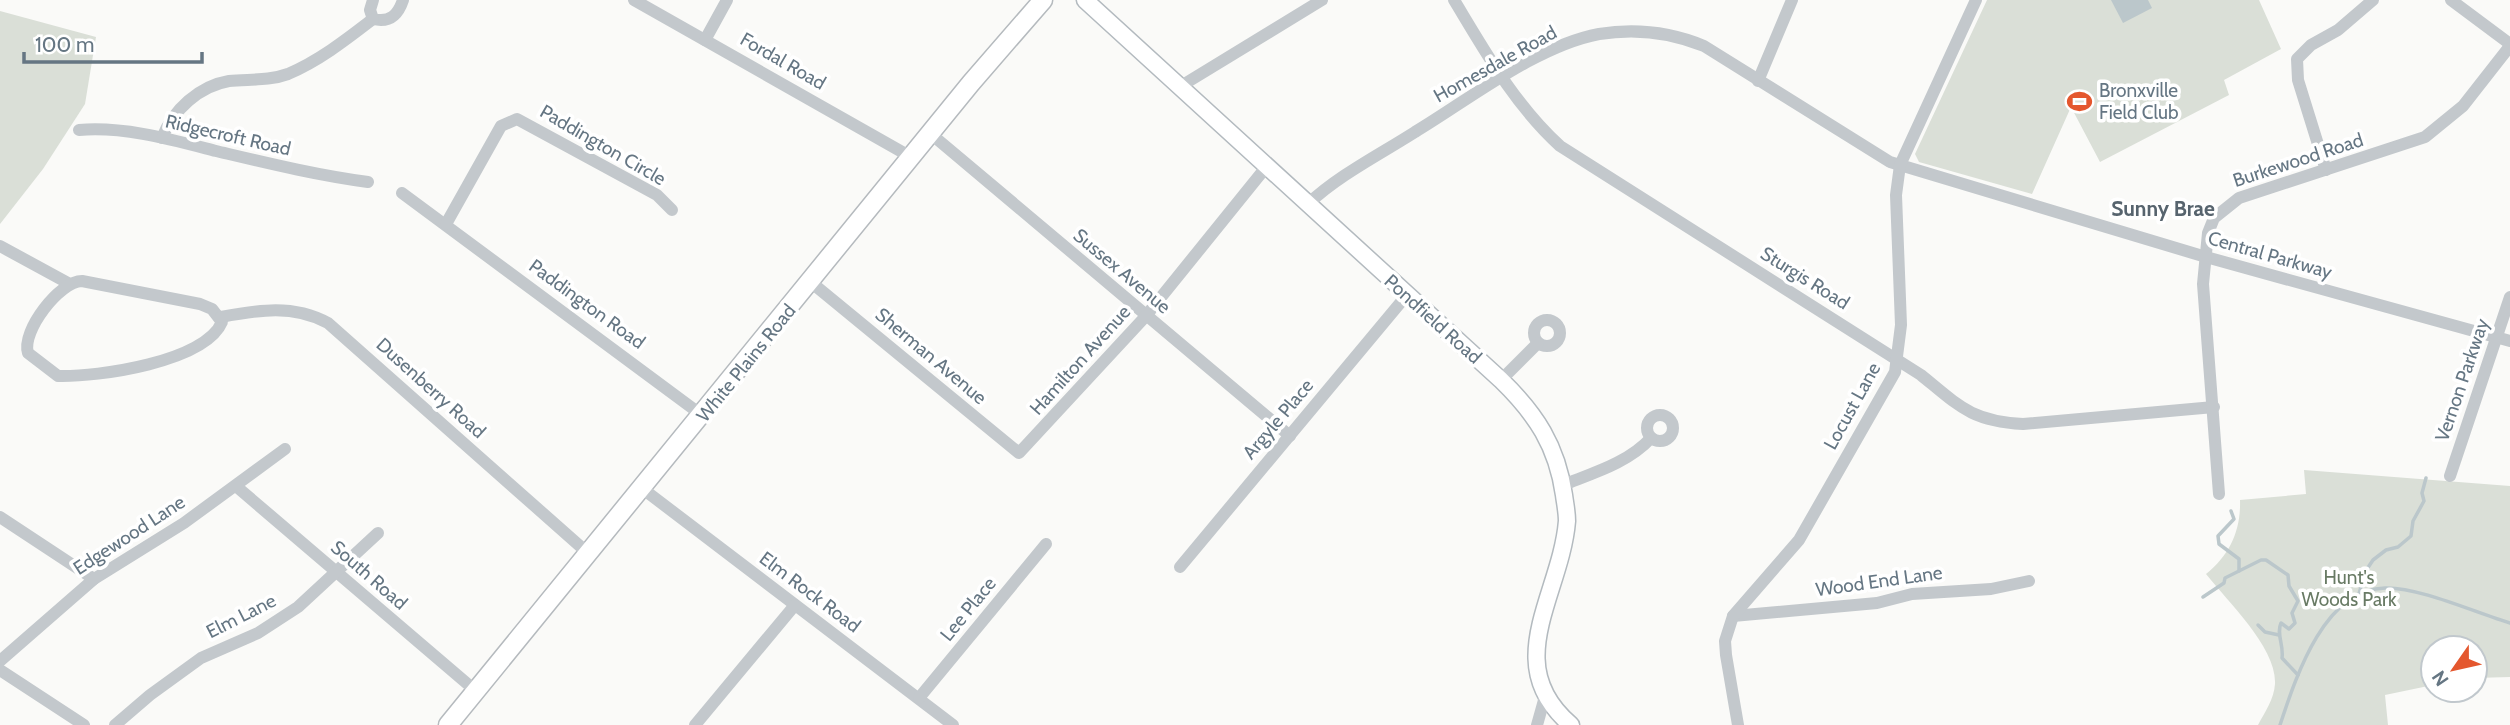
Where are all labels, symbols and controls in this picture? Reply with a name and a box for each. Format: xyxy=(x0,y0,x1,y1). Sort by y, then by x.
scale bar xyxy=(24,21,203,65)
street label: Homesdale Road xyxy=(1429,21,1561,107)
street label: Fordal Road xyxy=(736,27,830,95)
text: 100 m xyxy=(35,32,94,57)
place label: Bronxville Field Club xyxy=(2099,79,2178,124)
sports icon: Bronxville Field Club xyxy=(2065,87,2093,115)
street label: Paddington Circle xyxy=(536,100,670,190)
street label: Ridgecroft Road xyxy=(163,109,293,161)
street label: Burkewood Road xyxy=(2230,128,2366,192)
district label: Sunny Brae xyxy=(2111,196,2215,221)
street label: Sussex Avenue xyxy=(1069,224,1175,318)
street label: Central Parkway xyxy=(2205,226,2335,284)
street label: Sturgis Road xyxy=(1756,242,1854,314)
street label: Paddington Road xyxy=(524,254,650,354)
street label: Pondfield Road xyxy=(1380,269,1486,369)
street label: White Plains Road xyxy=(691,299,801,427)
street label: Hamilton Avenue xyxy=(1025,300,1135,419)
street label: Sherman Avenue xyxy=(871,303,991,409)
street label: Vernon Parkway xyxy=(2430,315,2494,444)
street label: Dusenberry Road xyxy=(372,333,490,443)
street label: Locust Lane xyxy=(1819,358,1885,454)
street label: Argyle Place xyxy=(1238,374,1318,464)
street label: Edgewood Lane xyxy=(69,490,189,580)
street label: South Road xyxy=(326,536,412,614)
street label: Elm Rock Road xyxy=(755,547,865,637)
street label: Wood End Lane xyxy=(1814,561,1944,601)
park label: Hunt's Woods Park xyxy=(2301,566,2397,611)
street label: Lee Place xyxy=(935,572,1001,646)
street label: Elm Lane xyxy=(202,589,280,643)
north arrow xyxy=(2419,634,2489,704)
text: N xyxy=(2427,666,2454,690)

